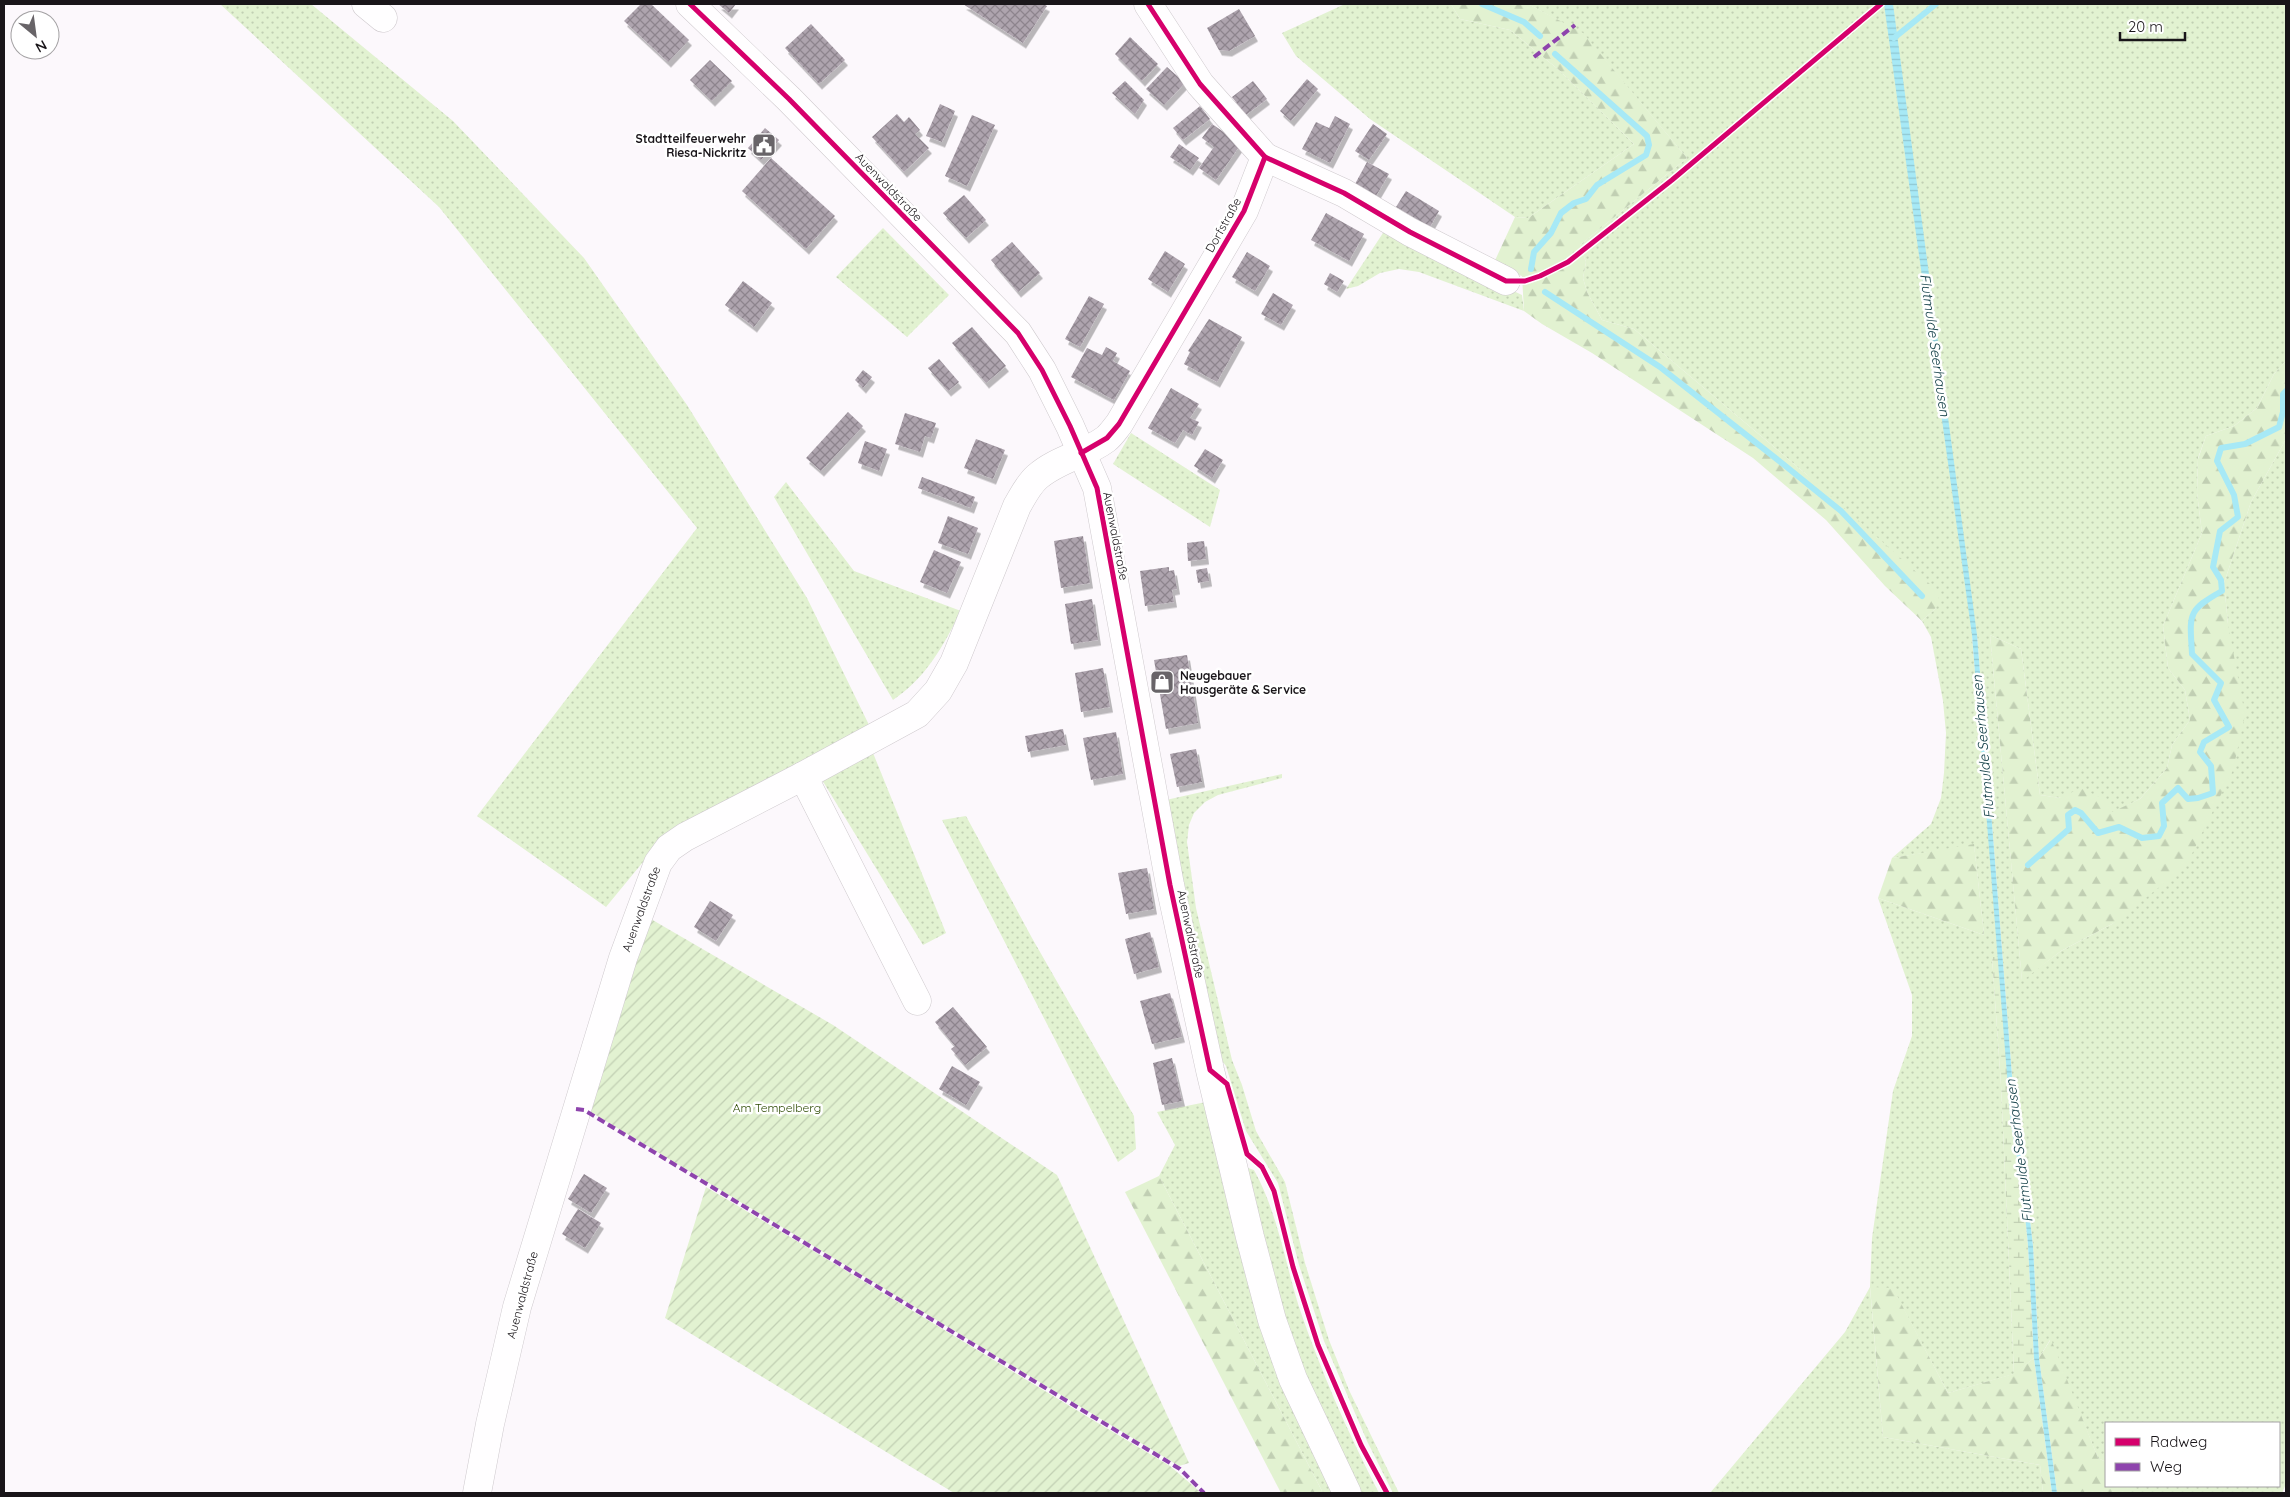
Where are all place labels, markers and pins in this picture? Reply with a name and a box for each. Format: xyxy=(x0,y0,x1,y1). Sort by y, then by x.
place label: Stadtteilfeuerwehr Riesa-Nickritz xyxy=(636,131,746,160)
public building icon: Stadtteilfeuerwehr Riesa-Nickritz xyxy=(751,132,777,158)
place label: Neugebauer Hausgeräte & Service xyxy=(1180,668,1306,697)
shop icon: Neugebauer Hausgeräte & Service xyxy=(1149,669,1175,695)

